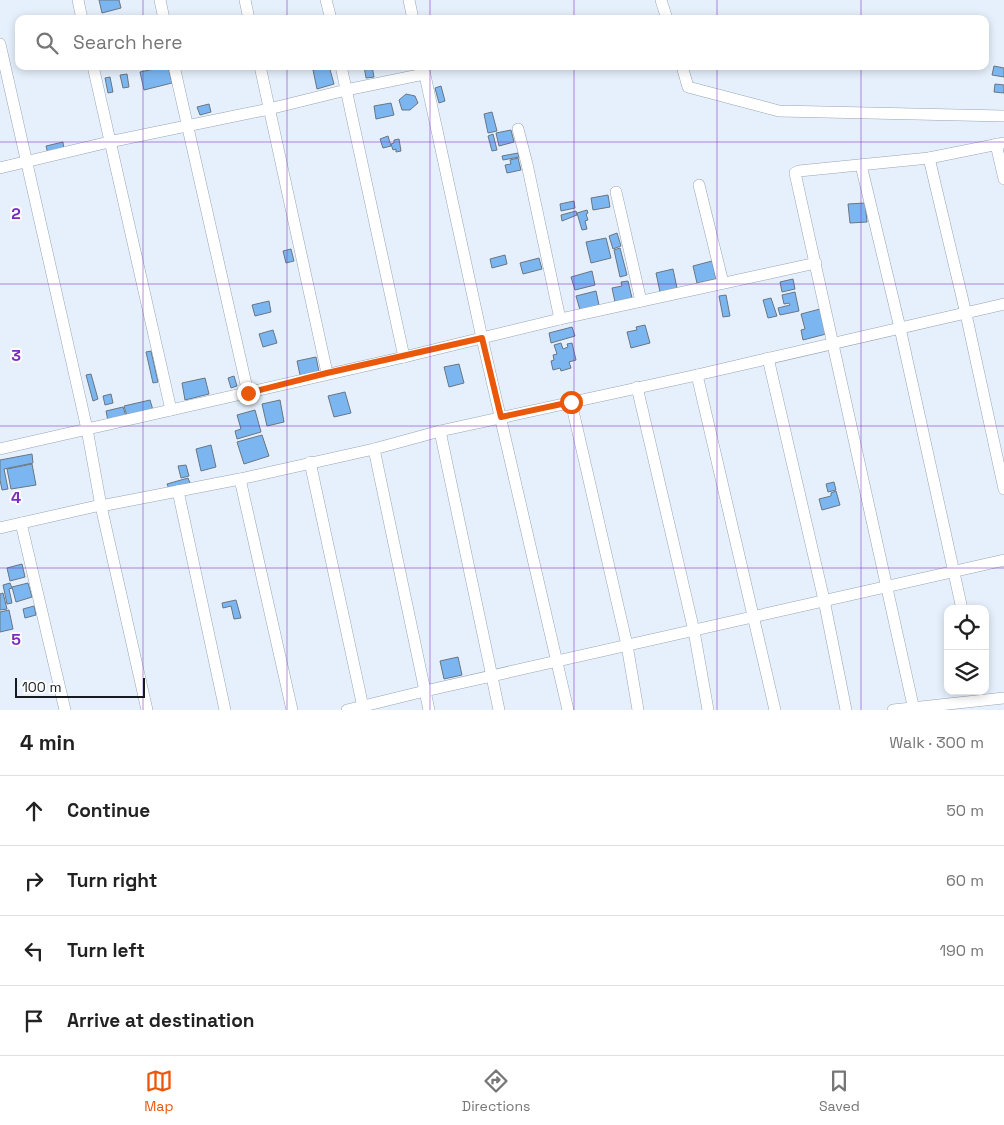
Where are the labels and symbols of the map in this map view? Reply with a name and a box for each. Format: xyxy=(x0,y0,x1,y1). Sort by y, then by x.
text: 2 xyxy=(11,203,21,224)
text: 3 xyxy=(11,345,21,366)
route end xyxy=(237,382,260,405)
route start xyxy=(560,391,583,414)
text: 4 xyxy=(11,487,21,508)
text: 5 xyxy=(11,629,21,650)
scale bar xyxy=(15,675,145,698)

